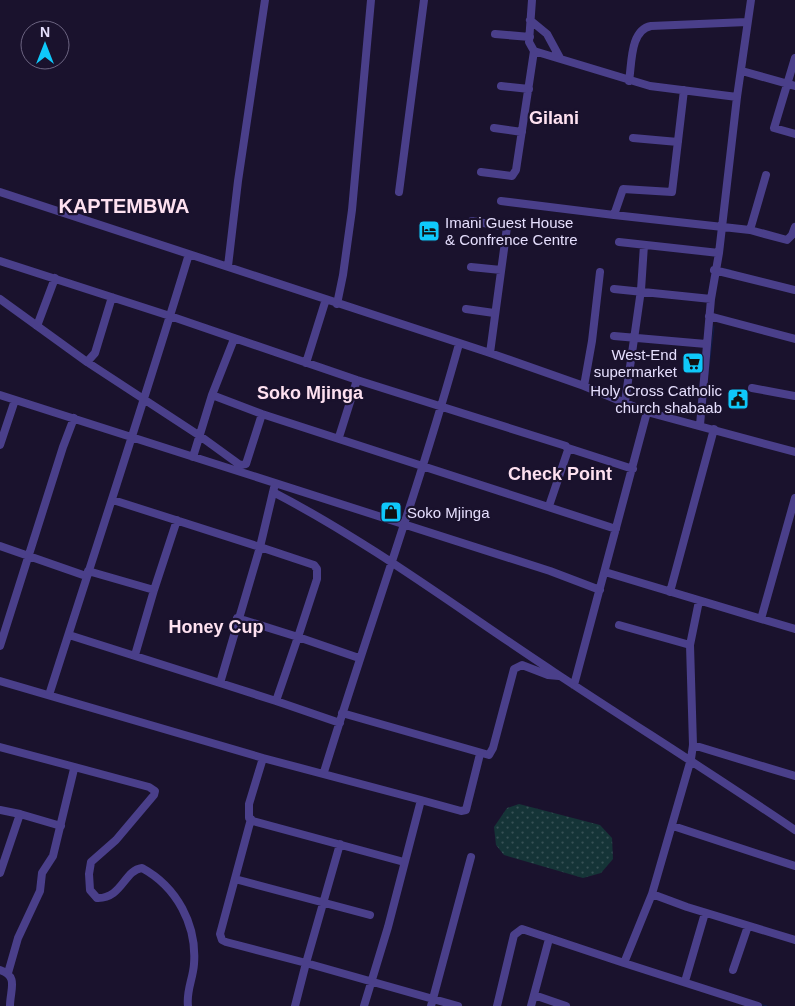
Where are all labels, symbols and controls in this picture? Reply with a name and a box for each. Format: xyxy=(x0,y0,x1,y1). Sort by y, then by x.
north arrow xyxy=(20,20,70,70)
text: N xyxy=(40,24,50,40)
district label: Gilani xyxy=(529,108,579,128)
district label: KAPTEMBWA xyxy=(58,195,190,217)
place label: Imani Guest House & Confrence Centre xyxy=(445,214,578,248)
hotel icon: Imani Guest House & Confrence Centre xyxy=(417,219,441,243)
place label: West-End supermarket xyxy=(594,346,678,380)
supermarket icon: West-End supermarket xyxy=(681,351,705,375)
place label: Holy Cross Catholic church shabaab xyxy=(590,382,722,416)
district label: Soko Mjinga xyxy=(257,383,364,403)
public building icon: Holy Cross Catholic church shabaab xyxy=(726,387,750,411)
district label: Check Point xyxy=(508,464,612,484)
shop icon: Soko Mjinga xyxy=(379,500,403,524)
place label: Soko Mjinga xyxy=(407,504,490,521)
district label: Honey Cup xyxy=(168,617,264,637)

